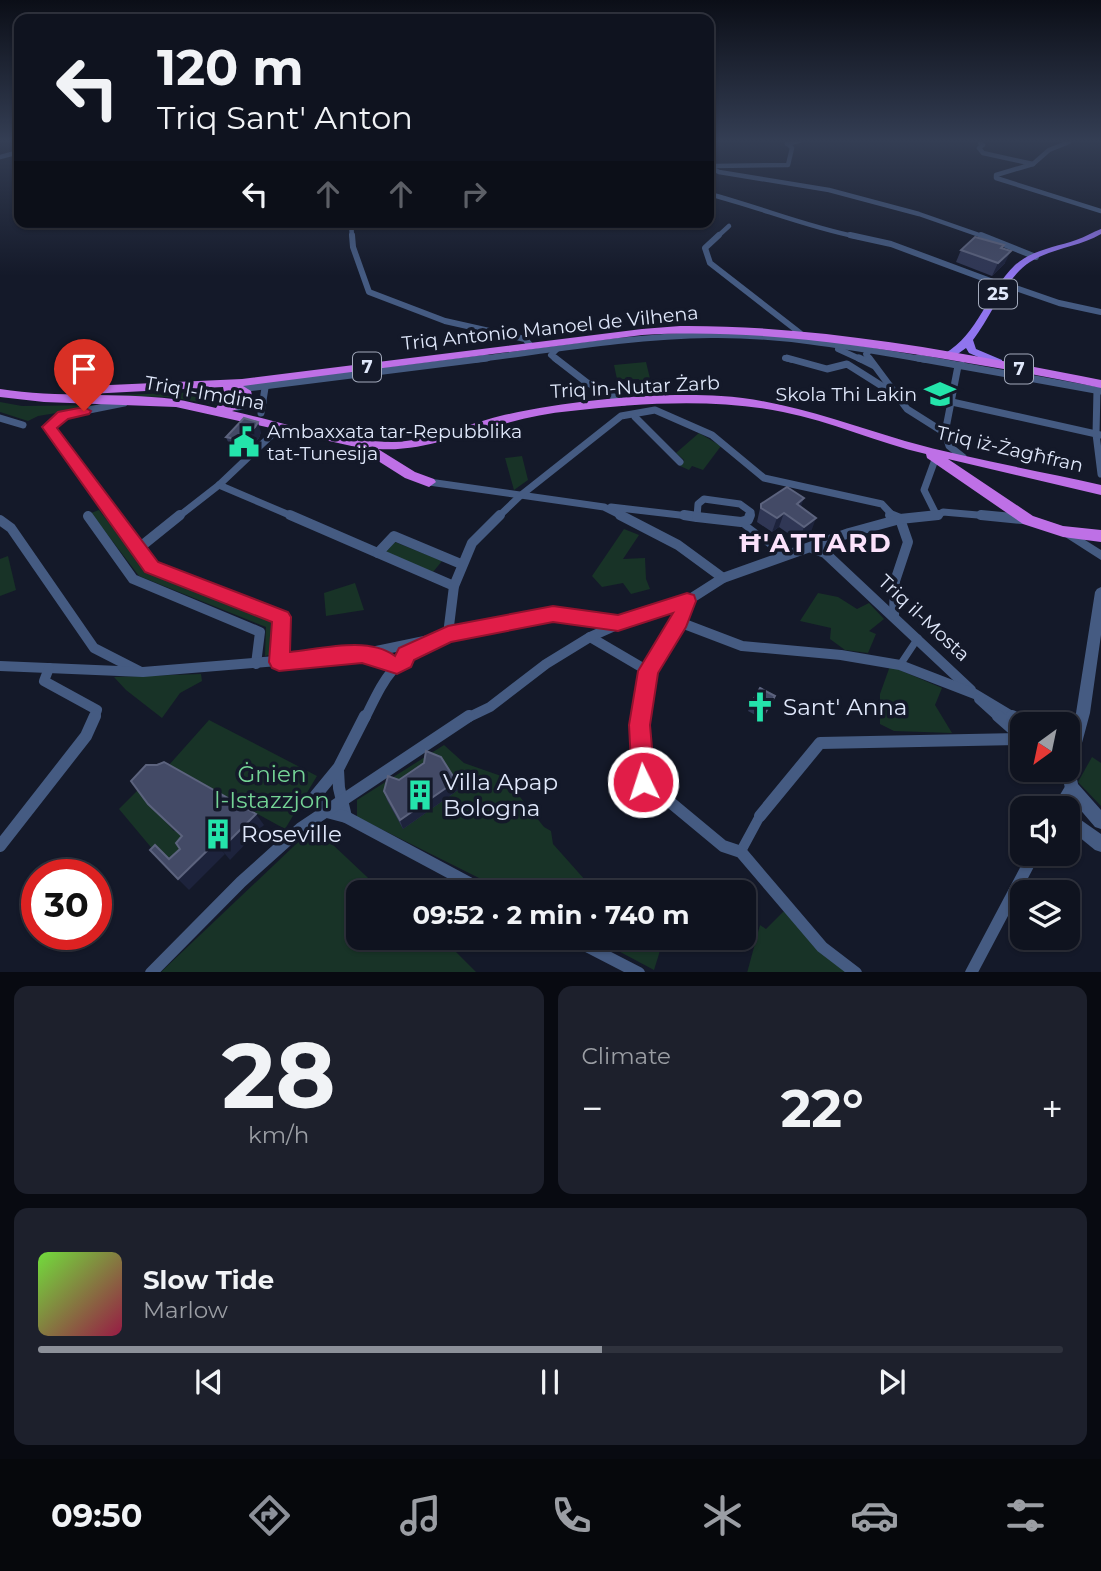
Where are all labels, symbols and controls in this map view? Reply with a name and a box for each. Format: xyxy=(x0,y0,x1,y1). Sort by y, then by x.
text: 120 m xyxy=(157,38,304,97)
icon: left xyxy=(42,42,133,133)
text: Triq Sant' Anton xyxy=(157,98,413,137)
icon: left xyxy=(236,175,274,213)
icon: ahead xyxy=(309,175,347,213)
icon: ahead xyxy=(382,175,420,213)
icon: right xyxy=(455,175,493,213)
road number: 25 xyxy=(979,280,1017,308)
street label: Triq Antonio Manoel de Vilhena xyxy=(401,301,699,355)
pin xyxy=(54,339,114,411)
icon: arrive xyxy=(65,350,103,388)
road number: 7 xyxy=(353,352,381,382)
road number: 7 xyxy=(1005,354,1033,384)
street label: Triq l-Imdina xyxy=(143,371,267,415)
street label: Triq in-Nutar Żarb xyxy=(550,371,720,403)
school or university icon: Skola Thi Lakin xyxy=(923,377,957,411)
place label: Skola Thi Lakin xyxy=(776,383,917,406)
place label: Ambaxxata tar-Repubblika tat-Tunesija xyxy=(267,420,522,465)
street label: Triq iż-Żagħfran xyxy=(934,421,1086,477)
public building icon: Ambaxxata tar-Repubblika tat-Tunesija xyxy=(227,425,261,459)
district label: Ħ'ATTARD xyxy=(739,527,893,559)
street label: Triq il-Mosta xyxy=(874,570,974,666)
church icon: Sant' Anna xyxy=(743,690,777,724)
place label: Sant' Anna xyxy=(783,693,907,721)
north arrow xyxy=(1010,712,1080,782)
map controls xyxy=(1010,712,1080,950)
position arrow xyxy=(606,745,680,819)
park label: Ġnien l-Istazzjon xyxy=(214,760,330,814)
place label: Villa Apap Bologna xyxy=(443,768,558,822)
building icon: Villa Apap Bologna xyxy=(403,778,437,812)
button: sound xyxy=(1010,796,1080,866)
building icon: Roseville xyxy=(201,817,235,851)
place label: Roseville xyxy=(241,820,342,848)
speed limit sign: 30 xyxy=(21,859,112,950)
button: layers xyxy=(1010,880,1080,950)
text: 09:52 · 2 min · 740 m xyxy=(412,899,690,931)
text: 28 xyxy=(222,1020,336,1131)
text: Climate xyxy=(582,1042,671,1070)
text: 22° xyxy=(781,1077,864,1140)
text: − xyxy=(582,1085,603,1132)
text: + xyxy=(1041,1085,1063,1132)
text: km/h xyxy=(248,1121,309,1149)
text: Slow Tide xyxy=(143,1264,274,1296)
text: Marlow xyxy=(143,1296,228,1324)
icon: previous xyxy=(190,1363,228,1401)
icon: pause xyxy=(531,1363,569,1401)
icon: next xyxy=(873,1363,911,1401)
icon: directions xyxy=(245,1491,294,1540)
icon: music xyxy=(396,1491,445,1540)
icon: phone xyxy=(547,1491,596,1540)
icon: climate xyxy=(698,1491,747,1540)
icon: car xyxy=(850,1491,899,1540)
icon: filters xyxy=(1001,1491,1050,1540)
text: 09:50 xyxy=(51,1496,142,1535)

